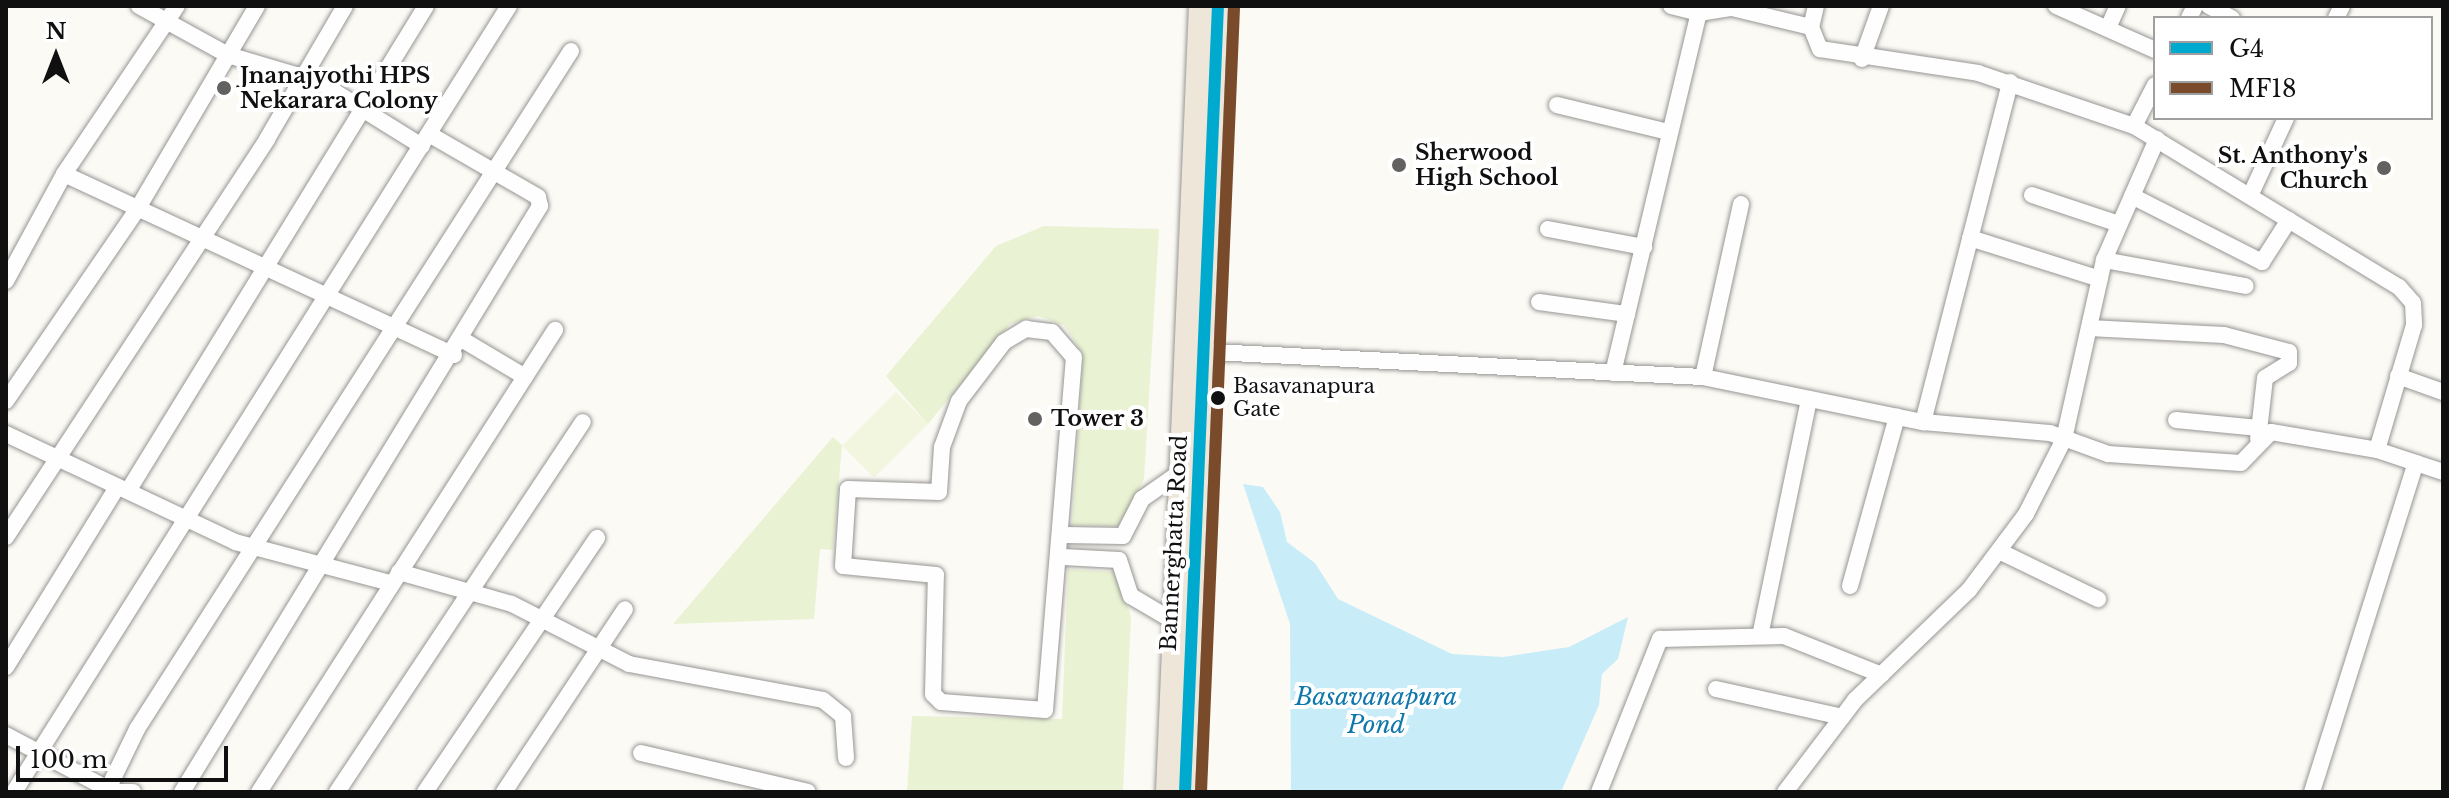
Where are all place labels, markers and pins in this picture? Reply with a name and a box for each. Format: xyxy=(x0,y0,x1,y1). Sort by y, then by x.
place label: Jnanajyothi HPS Nekarara Colony xyxy=(240,62,438,114)
marker: Jnanajyothi HPS Nekarara Colony xyxy=(215,79,233,97)
place label: Sherwood High School xyxy=(1415,139,1558,190)
place label: St. Anthony's Church xyxy=(2217,142,2368,194)
marker: Sherwood High School xyxy=(1390,156,1408,174)
marker: St. Anthony's Church xyxy=(2375,159,2393,177)
place label: Basavanapura Gate xyxy=(1233,374,1375,421)
marker: Basavanapura Gate xyxy=(1210,390,1226,406)
place label: Tower 3 xyxy=(1051,406,1144,432)
marker: Tower 3 xyxy=(1026,410,1044,428)

